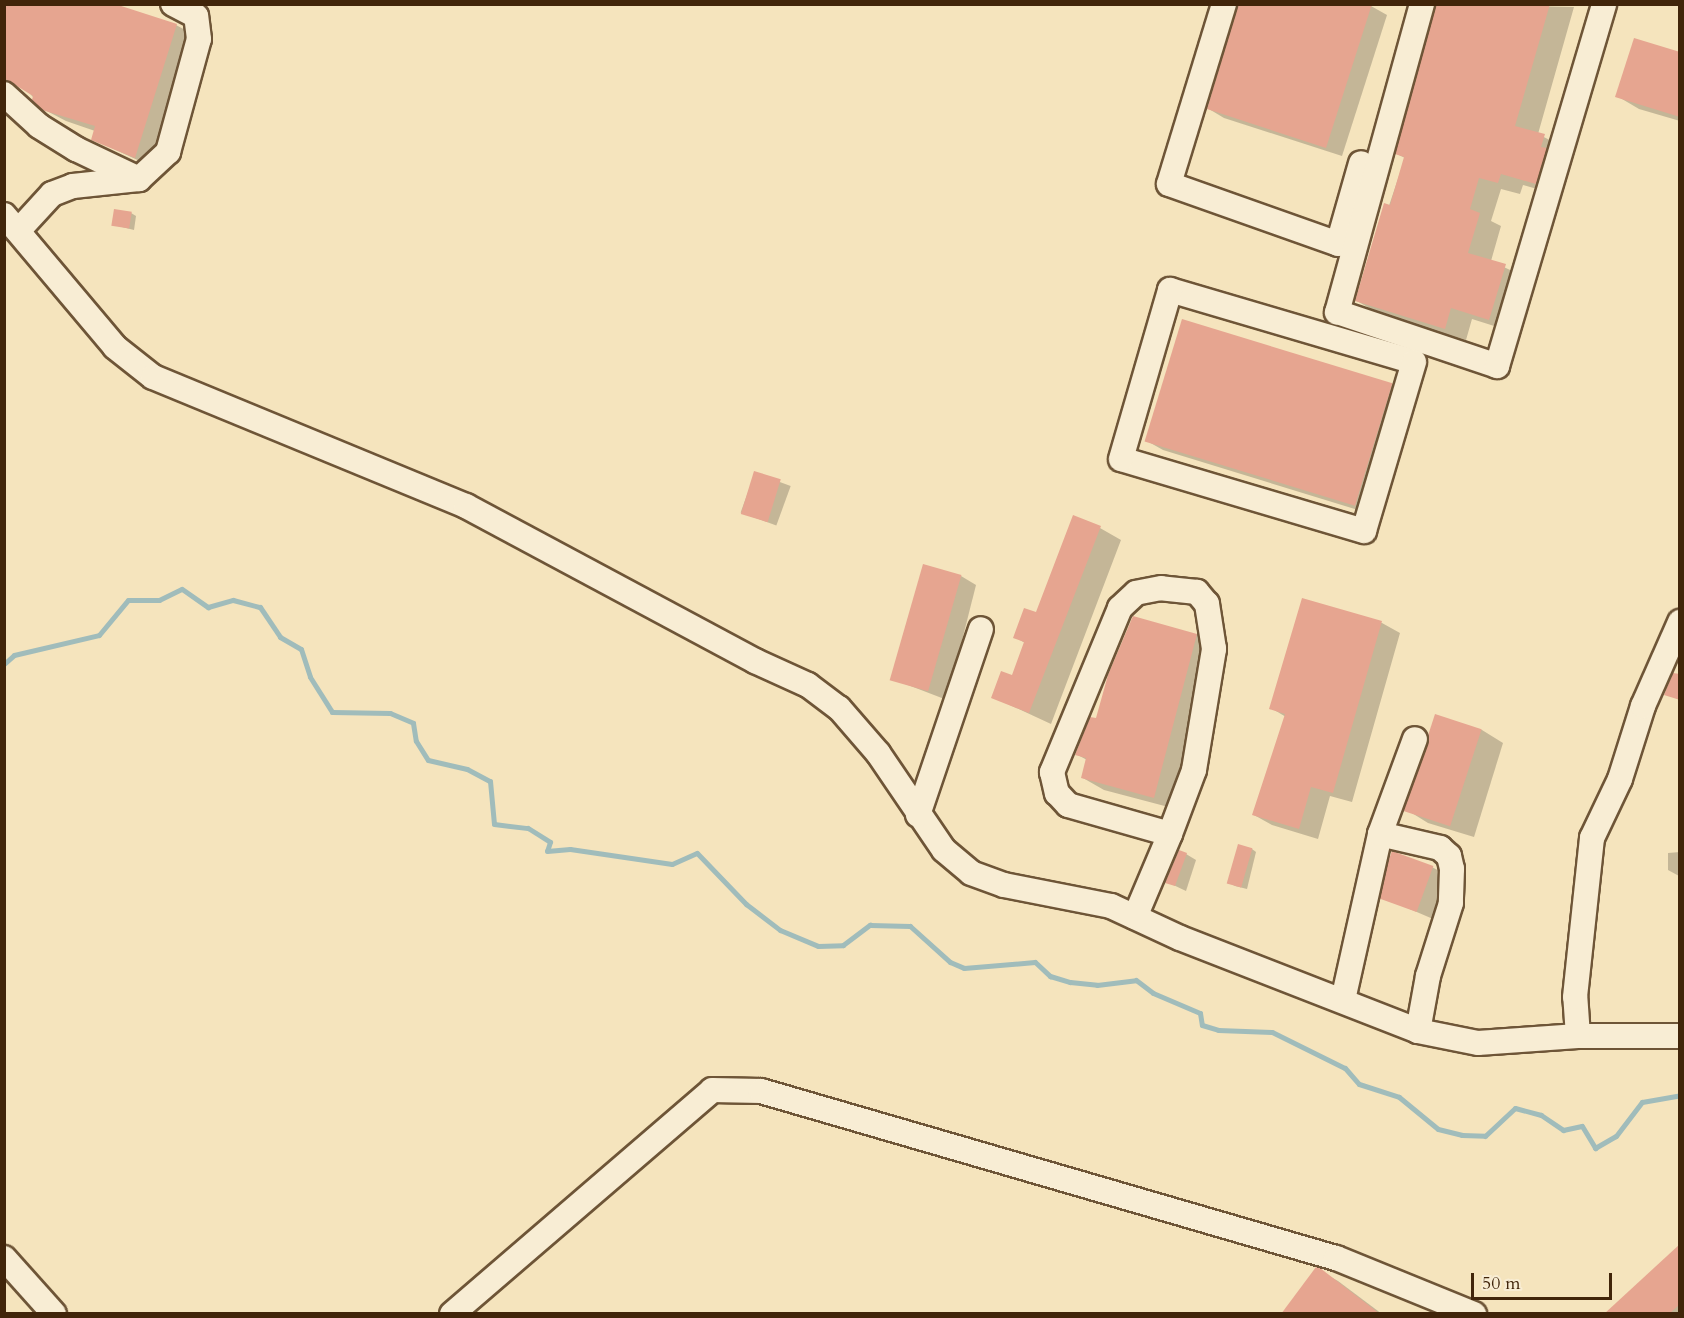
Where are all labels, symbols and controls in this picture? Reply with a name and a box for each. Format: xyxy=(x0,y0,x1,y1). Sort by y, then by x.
scale bar xyxy=(1474,1261,1615,1299)
text: 50 m xyxy=(1482,1271,1521,1296)

